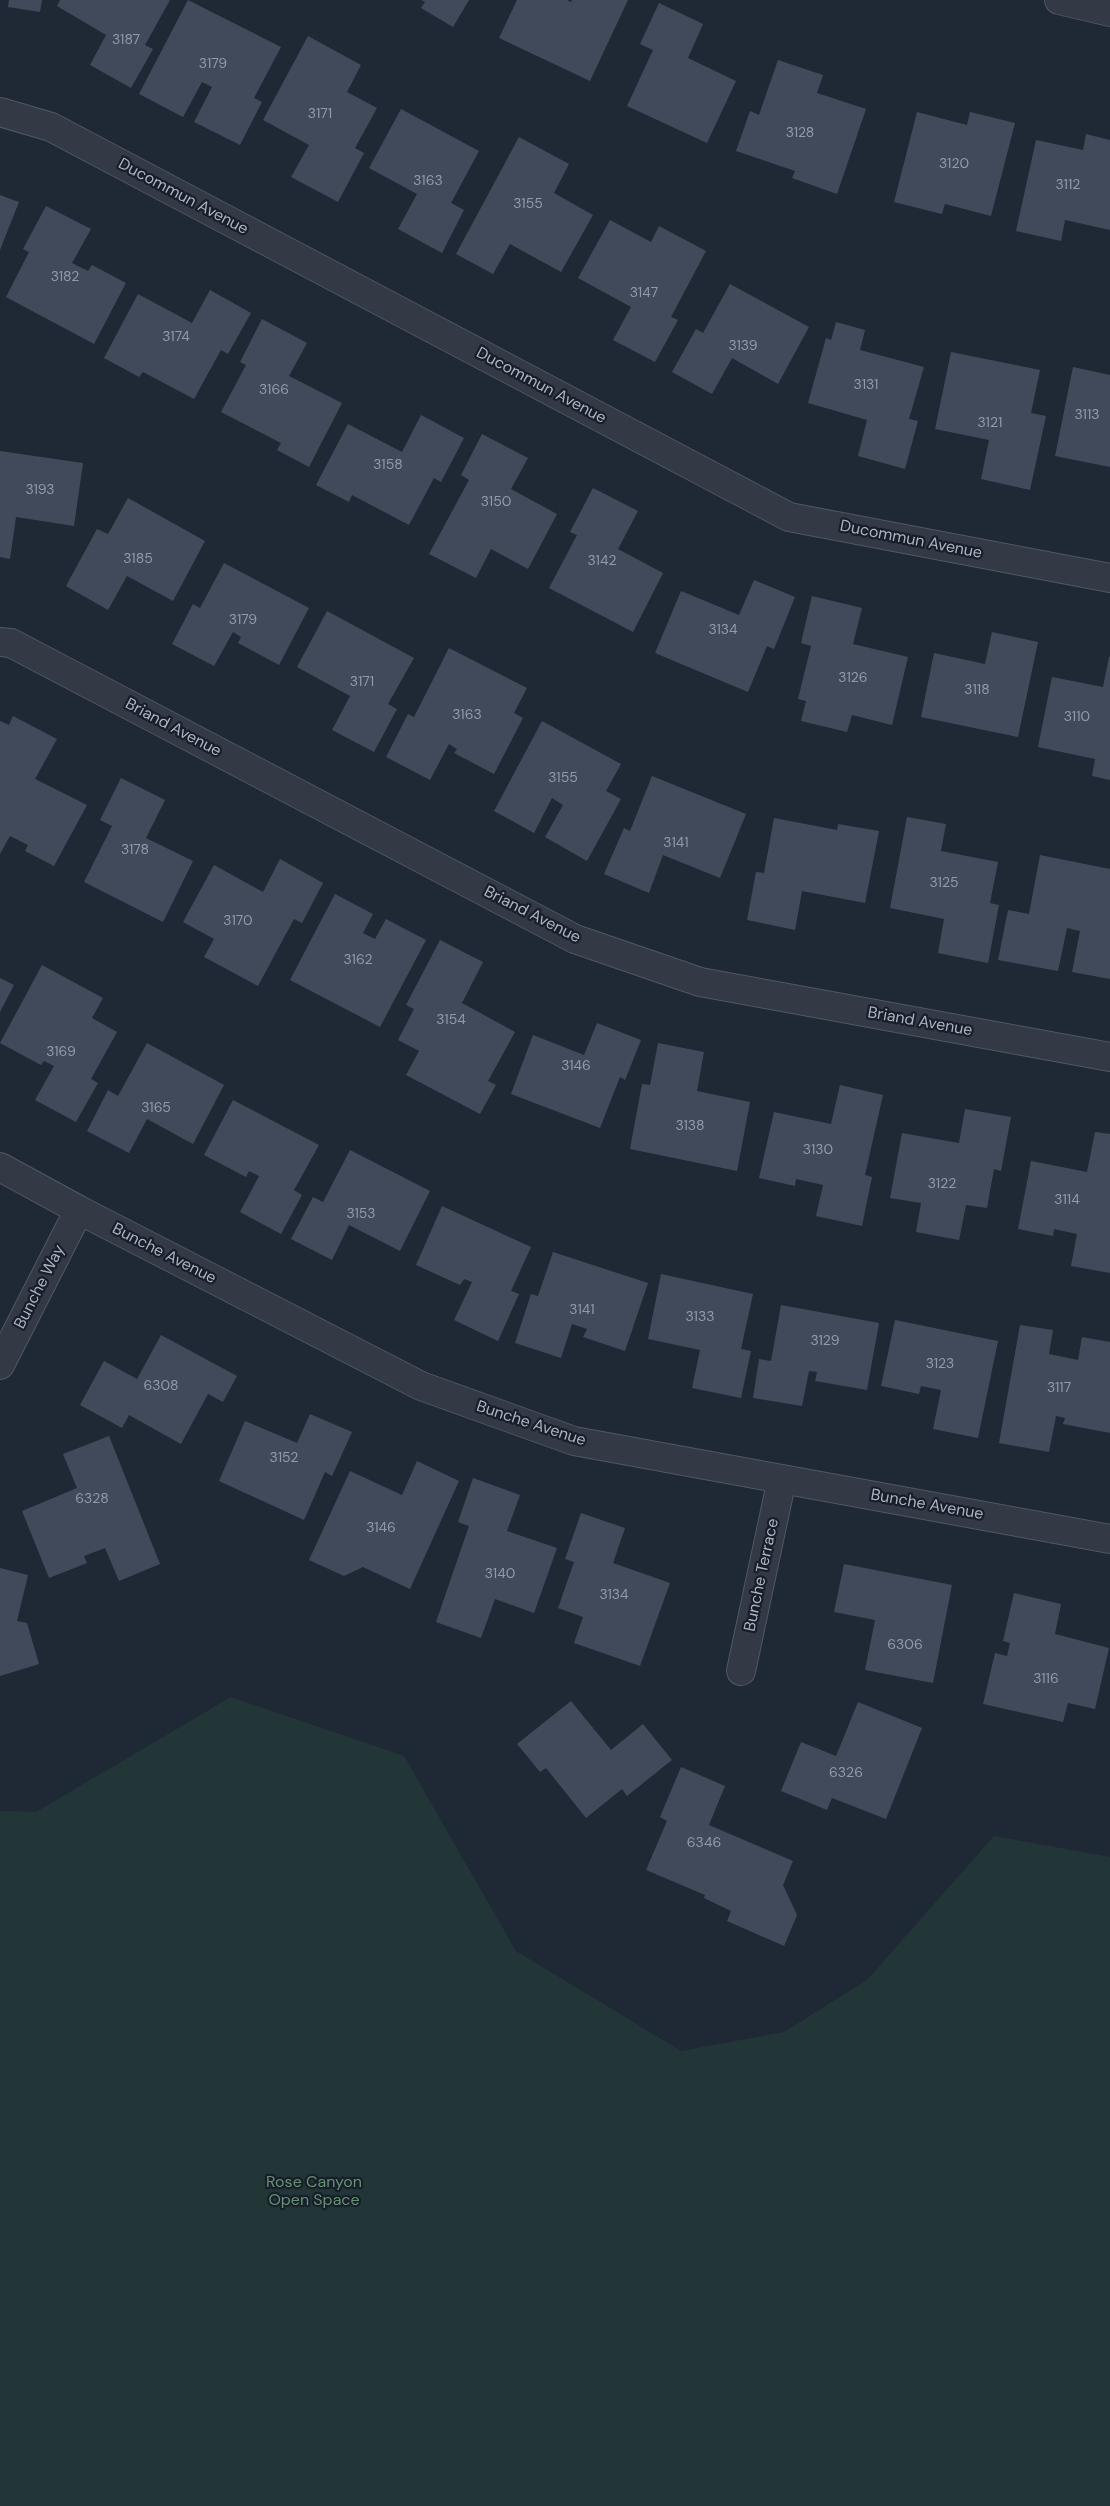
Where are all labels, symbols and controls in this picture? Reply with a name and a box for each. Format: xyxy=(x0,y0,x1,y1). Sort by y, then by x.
house number: 3187 xyxy=(112,32,140,48)
house number: 3179 xyxy=(199,56,227,72)
house number: 3171 xyxy=(308,106,332,122)
house number: 3128 xyxy=(786,125,814,141)
street label: Ducommun Avenue xyxy=(115,155,251,239)
house number: 3120 xyxy=(939,156,969,172)
house number: 3163 xyxy=(413,173,443,189)
house number: 3112 xyxy=(1056,177,1080,193)
house number: 3155 xyxy=(513,196,543,212)
house number: 3182 xyxy=(51,269,79,285)
house number: 3147 xyxy=(630,285,658,301)
house number: 3174 xyxy=(162,329,190,345)
house number: 3139 xyxy=(728,338,758,354)
street label: Ducommun Avenue xyxy=(473,344,609,428)
house number: 3131 xyxy=(854,377,878,393)
house number: 3166 xyxy=(259,382,289,398)
house number: 3113 xyxy=(1074,407,1100,423)
house number: 3121 xyxy=(978,415,1002,431)
house number: 3158 xyxy=(373,457,403,473)
house number: 3193 xyxy=(25,482,55,498)
house number: 3150 xyxy=(481,494,511,510)
street label: Ducommun Avenue xyxy=(838,517,984,563)
house number: 3185 xyxy=(123,551,153,567)
house number: 3142 xyxy=(588,553,616,569)
house number: 3179 xyxy=(229,612,257,628)
house number: 3134 xyxy=(708,622,738,638)
house number: 3126 xyxy=(838,670,868,686)
house number: 3171 xyxy=(350,674,374,690)
house number: 3118 xyxy=(964,682,990,698)
street label: Briand Avenue xyxy=(122,695,224,761)
house number: 3163 xyxy=(452,707,482,723)
house number: 3110 xyxy=(1064,709,1090,725)
house number: 3155 xyxy=(548,770,578,786)
house number: 3141 xyxy=(663,835,689,851)
house number: 3178 xyxy=(121,842,149,858)
house number: 3125 xyxy=(929,875,959,891)
street label: Briand Avenue xyxy=(480,882,584,948)
house number: 3170 xyxy=(223,913,253,929)
house number: 3162 xyxy=(344,952,372,968)
street label: Briand Avenue xyxy=(866,1003,974,1041)
house number: 3154 xyxy=(436,1012,466,1028)
house number: 3169 xyxy=(46,1044,76,1060)
house number: 3146 xyxy=(561,1058,591,1074)
house number: 3165 xyxy=(141,1100,171,1116)
house number: 3138 xyxy=(675,1118,705,1134)
house number: 3130 xyxy=(803,1142,833,1158)
house number: 3122 xyxy=(928,1176,956,1192)
house number: 3114 xyxy=(1054,1192,1080,1208)
house number: 3153 xyxy=(346,1206,376,1222)
street label: Bunche Avenue xyxy=(109,1220,219,1288)
street label: Bunche Way xyxy=(11,1242,69,1332)
house number: 3141 xyxy=(569,1302,595,1318)
house number: 3133 xyxy=(686,1309,714,1325)
house number: 3129 xyxy=(810,1333,840,1349)
house number: 3123 xyxy=(926,1356,954,1372)
house number: 6308 xyxy=(143,1378,179,1394)
house number: 3117 xyxy=(1047,1380,1071,1396)
street label: Bunche Avenue xyxy=(474,1397,588,1451)
house number: 3152 xyxy=(270,1450,298,1466)
street label: Bunche Avenue xyxy=(869,1486,985,1524)
house number: 6328 xyxy=(75,1491,109,1507)
street label: Bunche Terrace xyxy=(741,1517,783,1633)
house number: 3146 xyxy=(366,1520,396,1536)
house number: 3140 xyxy=(485,1566,515,1582)
house number: 3134 xyxy=(599,1587,629,1603)
house number: 6306 xyxy=(887,1637,923,1653)
house number: 3116 xyxy=(1033,1671,1059,1687)
house number: 6326 xyxy=(829,1765,863,1781)
house number: 6346 xyxy=(687,1835,721,1851)
park label: Rose Canyon Open Space xyxy=(266,2173,362,2211)

